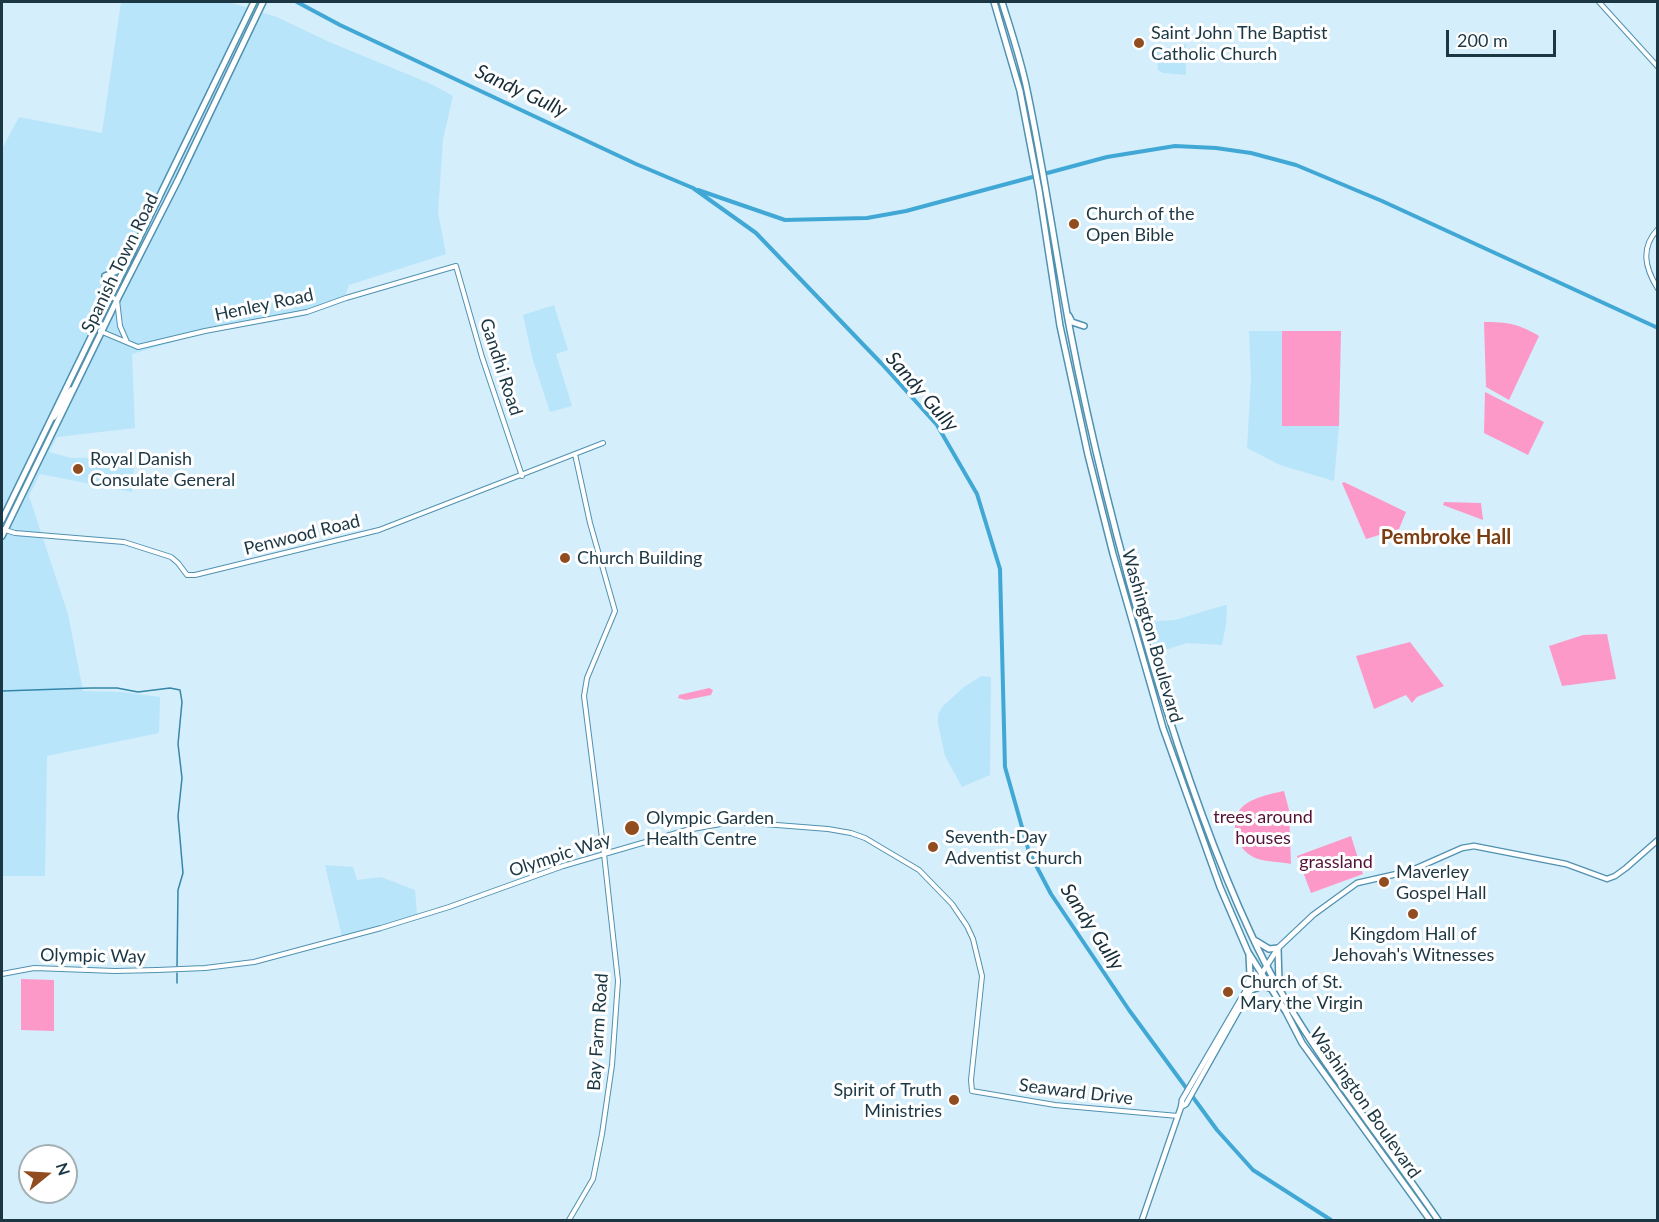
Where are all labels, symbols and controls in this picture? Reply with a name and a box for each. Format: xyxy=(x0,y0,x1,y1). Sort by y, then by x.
scale bar xyxy=(1449,18,1558,56)
place label: Saint John The Baptist Catholic Church xyxy=(1151,22,1327,64)
text: 200 m xyxy=(1457,29,1508,51)
marker: Saint John The Baptist Catholic Church xyxy=(1132,36,1146,50)
water label: Sandy Gully xyxy=(471,59,571,123)
street label: Spanish Town Road xyxy=(77,190,163,336)
place label: Church of the Open Bible xyxy=(1086,203,1194,246)
marker: Church of the Open Bible xyxy=(1067,217,1081,231)
street label: Henley Road xyxy=(213,284,315,326)
street label: Gandhi Road xyxy=(475,316,527,418)
water label: Sandy Gully xyxy=(881,347,963,437)
place label: Royal Danish Consulate General xyxy=(90,448,235,490)
marker: Royal Danish Consulate General xyxy=(71,462,85,476)
street label: Penwood Road xyxy=(242,510,362,560)
district label: Pembroke Hall xyxy=(1381,526,1511,550)
place label: Church Building xyxy=(577,547,702,569)
street label: Washington Boulevard xyxy=(1117,547,1187,725)
marker: Church Building xyxy=(558,551,572,565)
park label: trees around houses xyxy=(1213,806,1313,848)
place label: Olympic Garden Health Centre xyxy=(646,807,774,850)
marker: Olympic Garden Health Centre xyxy=(623,819,641,837)
place label: Seventh-Day Adventist Church xyxy=(945,826,1082,868)
street label: Olympic Way xyxy=(506,828,614,882)
marker: Seventh-Day Adventist Church xyxy=(926,840,940,854)
park label: grassland xyxy=(1299,851,1373,873)
place label: Maverley Gospel Hall xyxy=(1396,861,1486,904)
marker: Maverley Gospel Hall xyxy=(1377,875,1391,889)
water label: Sandy Gully xyxy=(1055,879,1129,975)
marker: Kingdom Hall of Jehovah's Witnesses xyxy=(1406,907,1420,921)
place label: Kingdom Hall of Jehovah's Witnesses xyxy=(1332,923,1494,966)
street label: Olympic Way xyxy=(40,944,146,968)
place label: Church of St. Mary the Virgin xyxy=(1240,971,1363,1014)
street label: Bay Farm Road xyxy=(583,972,613,1092)
marker: Church of St. Mary the Virgin xyxy=(1221,985,1235,999)
street label: Washington Boulevard xyxy=(1305,1023,1425,1183)
street label: Seaward Drive xyxy=(1018,1074,1134,1110)
place label: Spirit of Truth Ministries xyxy=(833,1079,942,1122)
marker: Spirit of Truth Ministries xyxy=(947,1093,961,1107)
north arrow xyxy=(18,1144,78,1204)
text: N xyxy=(53,1160,75,1178)

